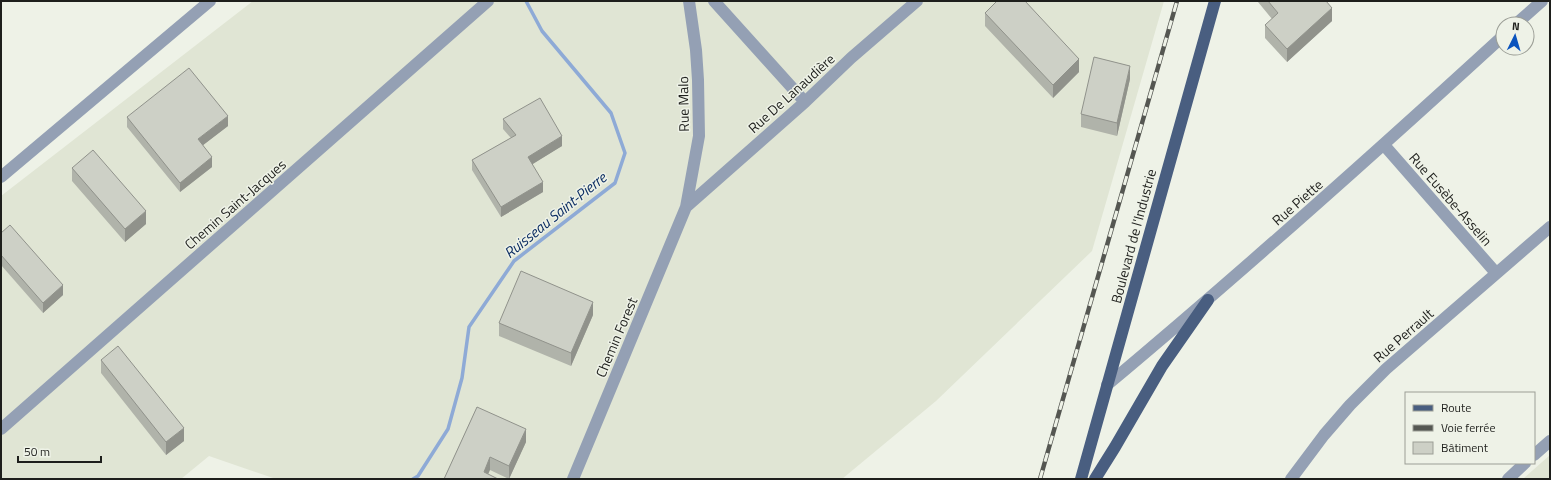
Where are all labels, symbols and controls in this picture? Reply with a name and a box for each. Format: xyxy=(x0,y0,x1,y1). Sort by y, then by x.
north arrow xyxy=(1495,16,1535,56)
text: N xyxy=(1511,18,1520,34)
street label: Rue De Lanaudière xyxy=(743,48,839,138)
street label: Rue Malo xyxy=(672,76,694,132)
street label: Rue Eusèbe-Asselin xyxy=(1405,148,1497,250)
street label: Chemin Saint-Jacques xyxy=(180,154,290,254)
water label: Ruisseau Saint-Pierre xyxy=(499,166,612,264)
street label: Boulevard de l'Industrie xyxy=(1105,166,1161,306)
street label: Rue Piette xyxy=(1267,174,1327,230)
street label: Chemin Forest xyxy=(590,294,642,380)
street label: Rue Perrault xyxy=(1368,303,1438,367)
legend xyxy=(1405,392,1535,464)
text: Route xyxy=(1441,398,1471,417)
text: Voie ferrée xyxy=(1441,418,1496,437)
scale bar xyxy=(18,438,101,464)
text: Bâtiment xyxy=(1441,438,1489,457)
text: 50 m xyxy=(24,442,50,461)

